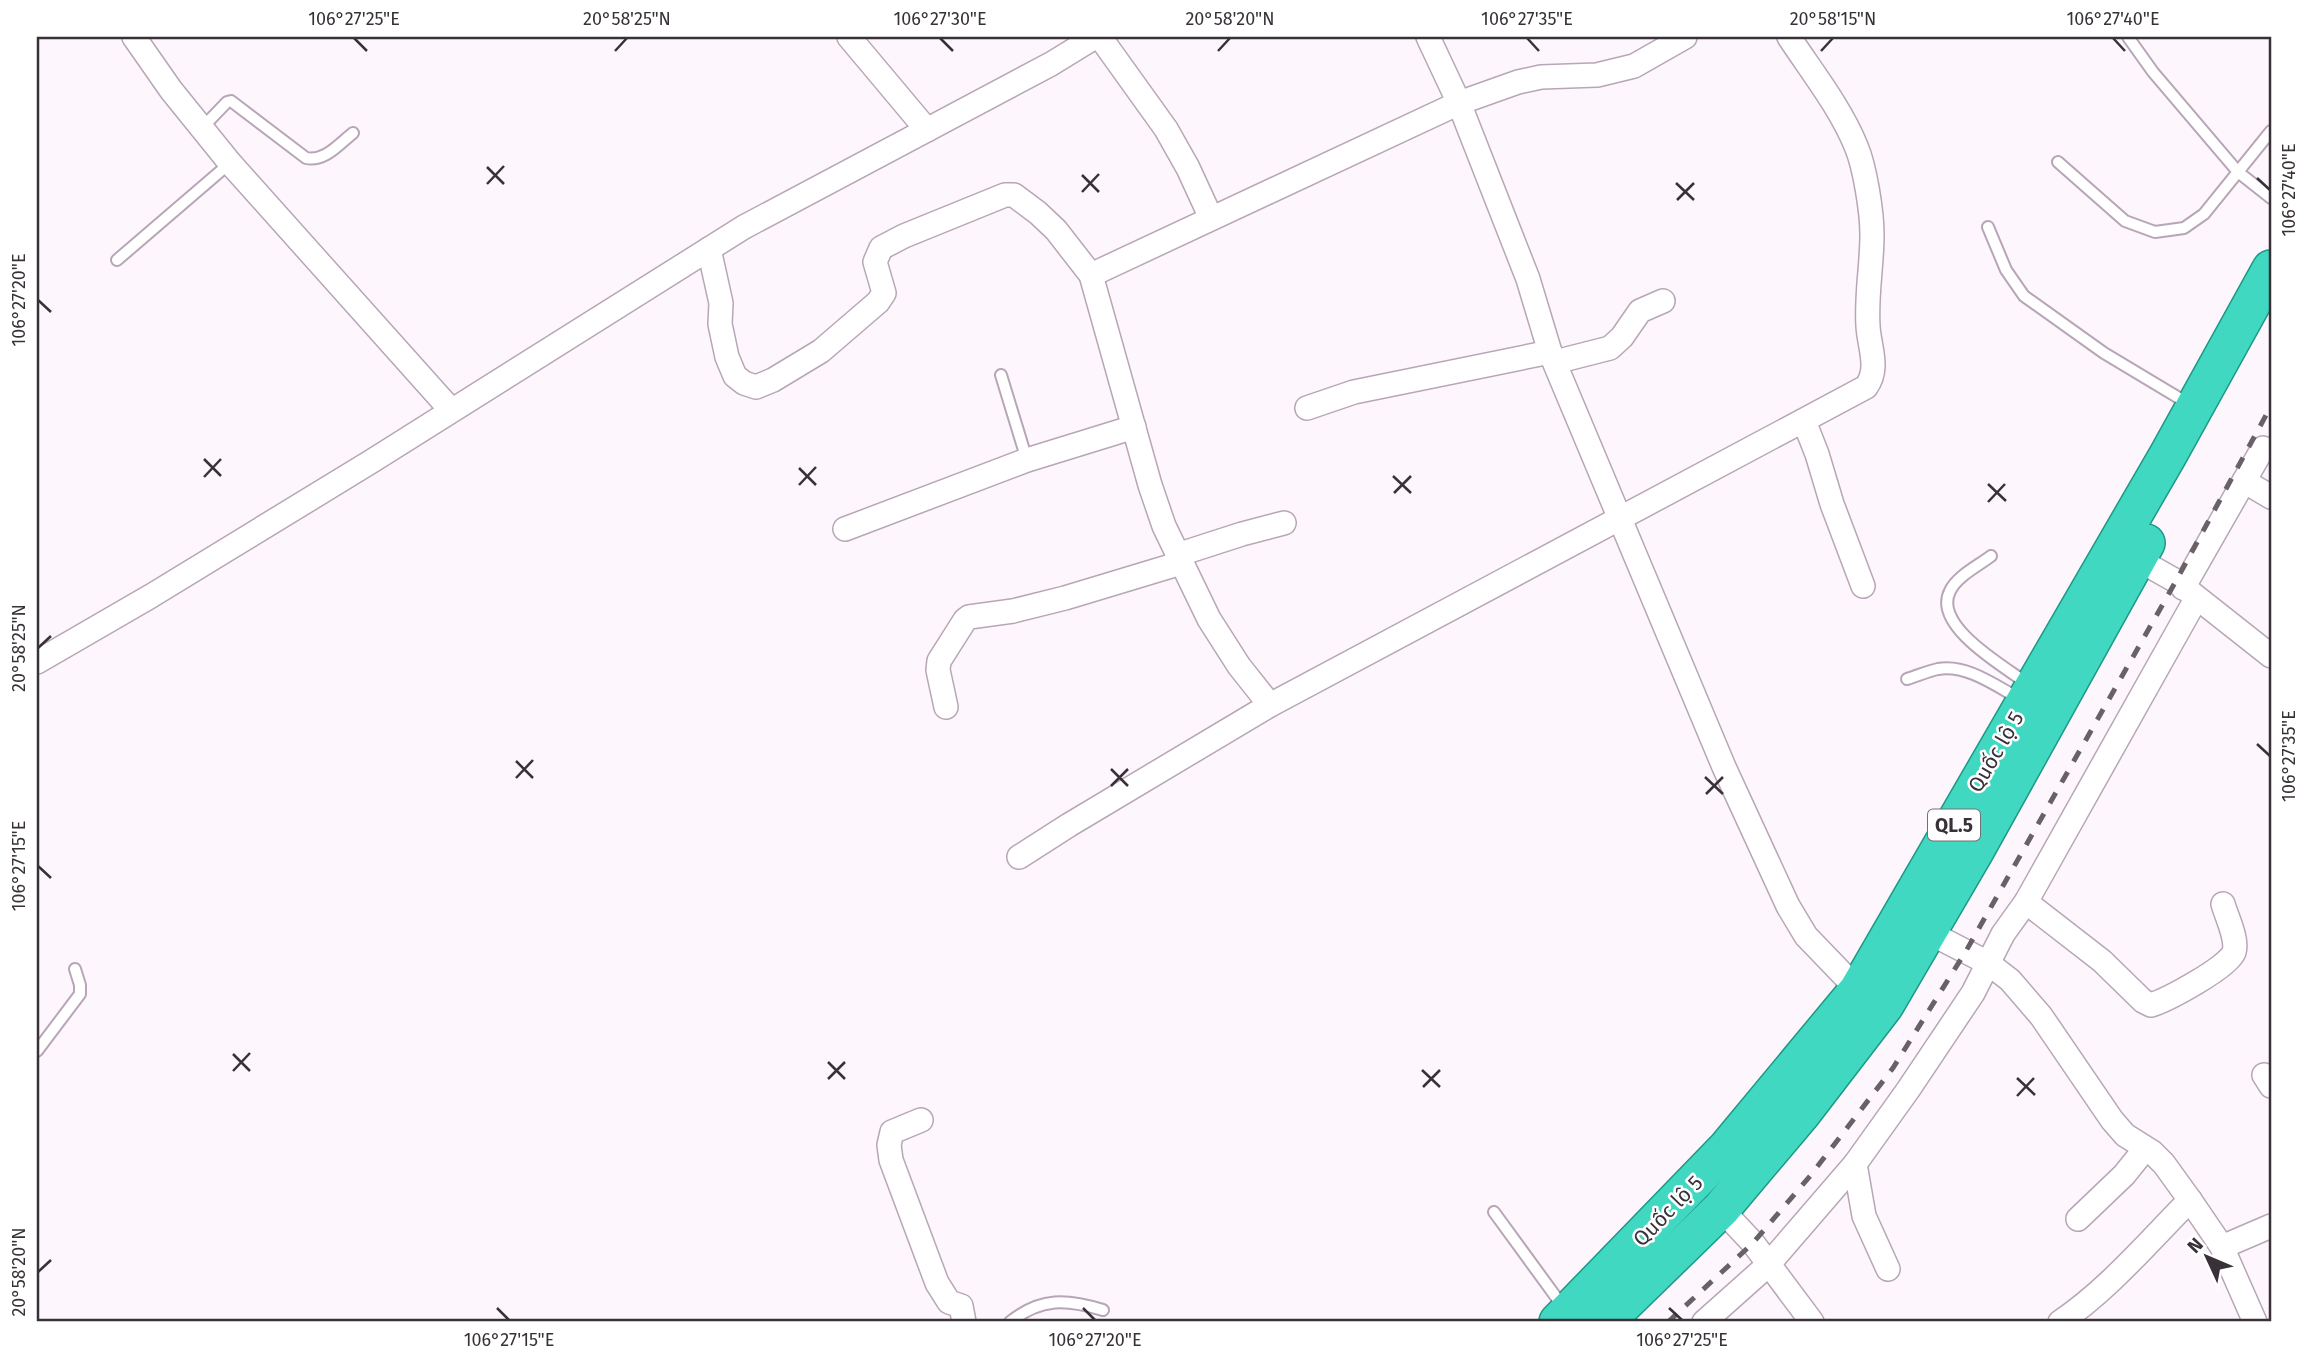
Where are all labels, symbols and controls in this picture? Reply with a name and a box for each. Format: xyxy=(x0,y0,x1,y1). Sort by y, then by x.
text: 106°27'25"E xyxy=(308,8,400,30)
text: 20°58'25"N xyxy=(583,8,671,30)
text: 106°27'30"E xyxy=(893,8,987,30)
text: 20°58'20"N xyxy=(1185,8,1275,30)
text: 106°27'35"E xyxy=(1481,8,1573,30)
text: 20°58'15"N xyxy=(1790,8,1876,30)
text: 106°27'40"E xyxy=(2066,8,2160,30)
text: 106°27'40"E xyxy=(2278,143,2300,237)
text: 106°27'20"E xyxy=(8,253,30,347)
text: 20°58'25"N xyxy=(8,604,30,692)
street label: Quốc lộ 5 xyxy=(1962,707,2030,797)
text: 106°27'35"E xyxy=(2278,710,2300,802)
road number: QL.5 xyxy=(1928,810,1980,840)
text: 106°27'15"E xyxy=(8,821,30,911)
street label: Quốc lộ 5 xyxy=(1628,1170,1708,1252)
north arrow xyxy=(2172,1222,2242,1292)
text: 20°58'20"N xyxy=(8,1227,30,1317)
text: N xyxy=(2182,1233,2208,1258)
text: 106°27'15"E xyxy=(464,1329,554,1351)
text: 106°27'20"E xyxy=(1048,1329,1142,1351)
text: 106°27'25"E xyxy=(1636,1329,1728,1351)

